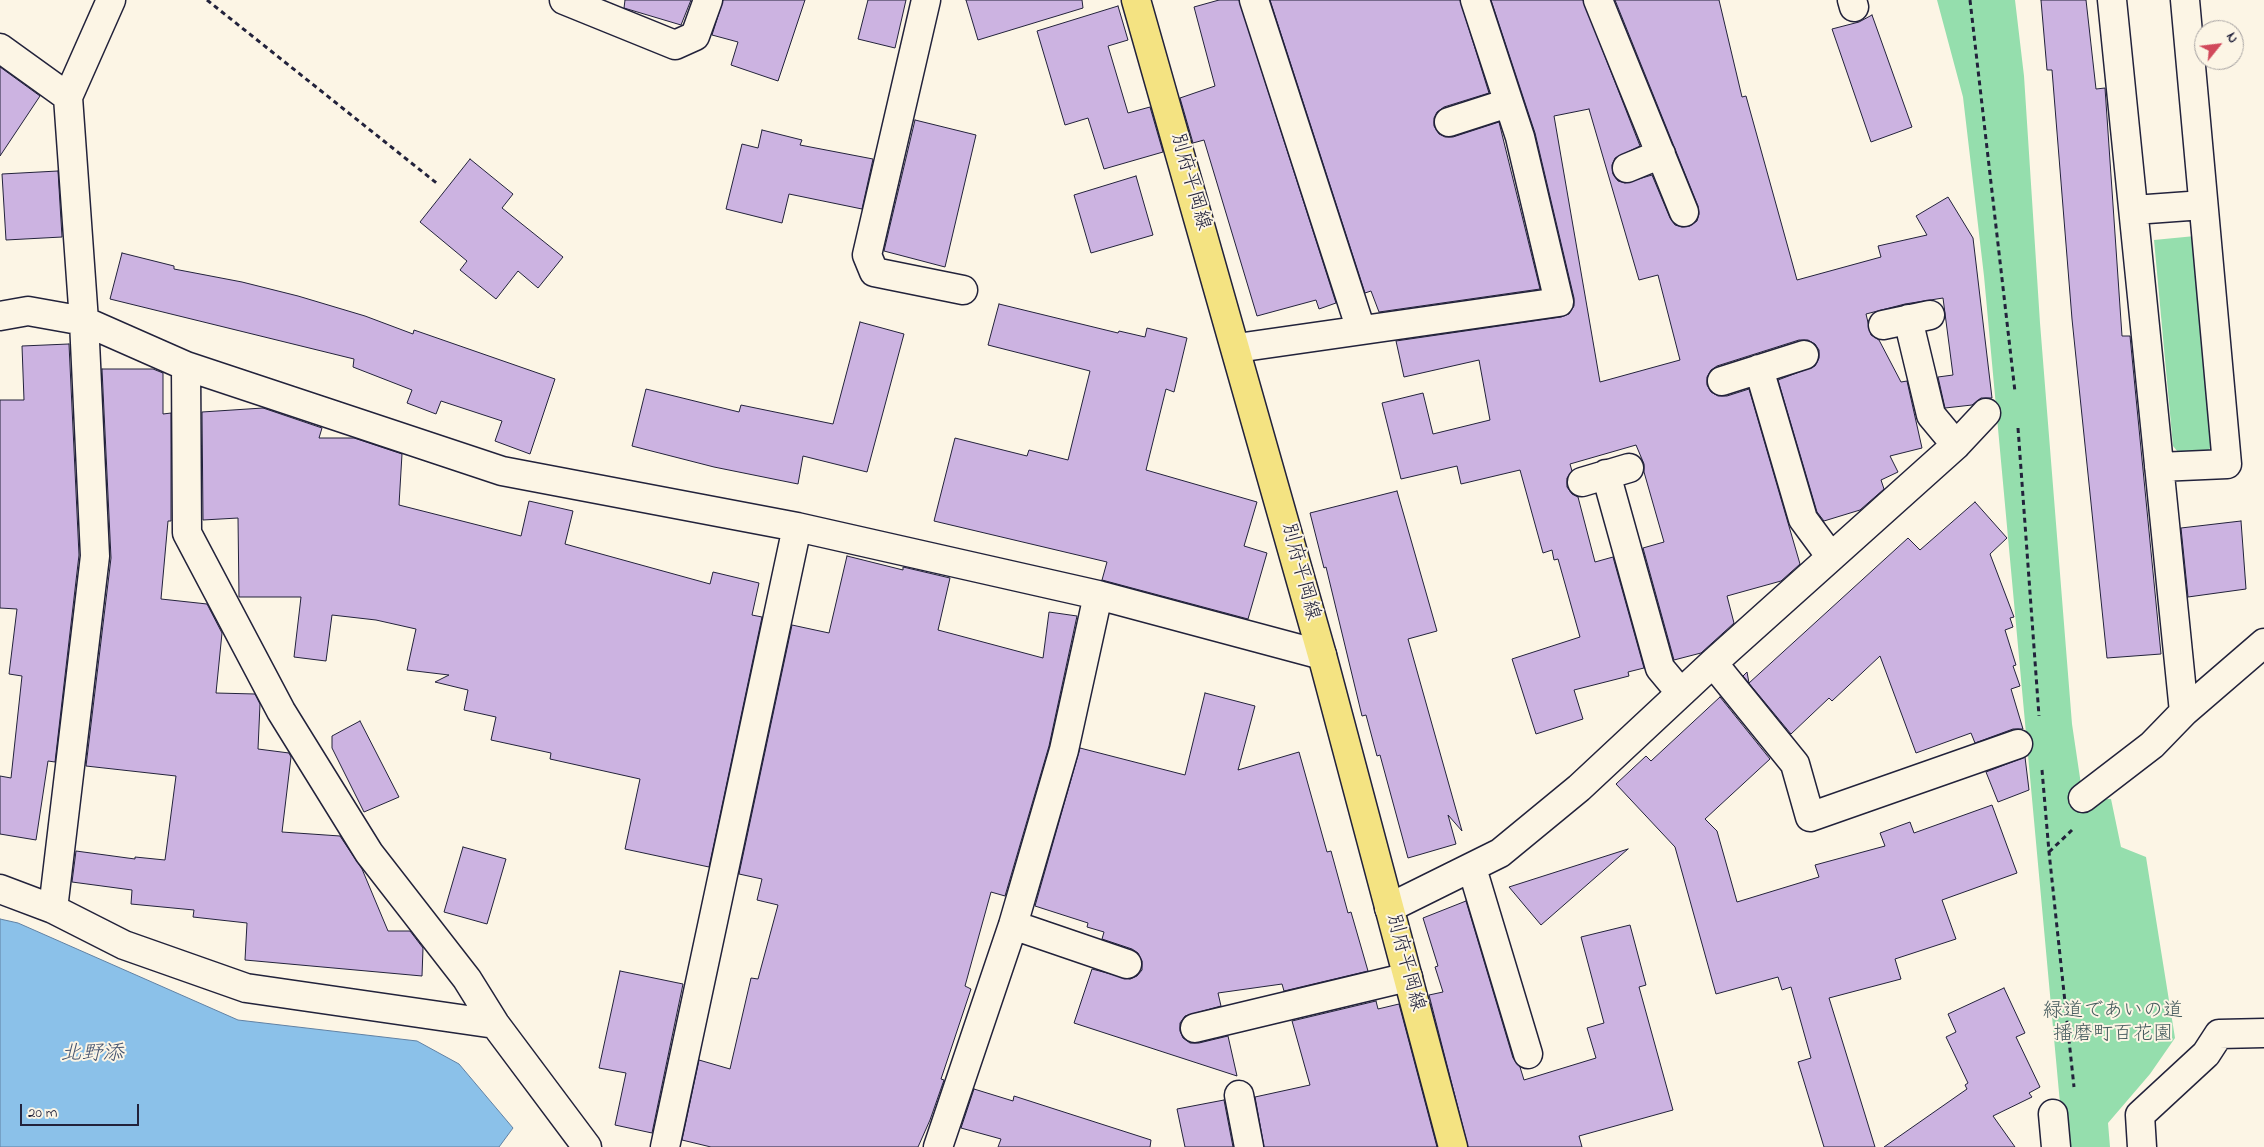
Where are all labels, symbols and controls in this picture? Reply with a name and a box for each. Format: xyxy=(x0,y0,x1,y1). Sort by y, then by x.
north arrow xyxy=(2194,20,2244,70)
text: N xyxy=(2220,29,2243,47)
street label: 別府平岡線 xyxy=(1164,131,1214,233)
street label: 別府平岡線 xyxy=(1274,521,1324,623)
street label: 別府平岡線 xyxy=(1379,912,1429,1014)
park label: 緑道であいの道 播磨町百花園 xyxy=(2043,1001,2183,1048)
water label: 北野添 xyxy=(61,1043,123,1069)
scale bar xyxy=(22,1094,141,1126)
text: 20 m xyxy=(28,1102,57,1124)

